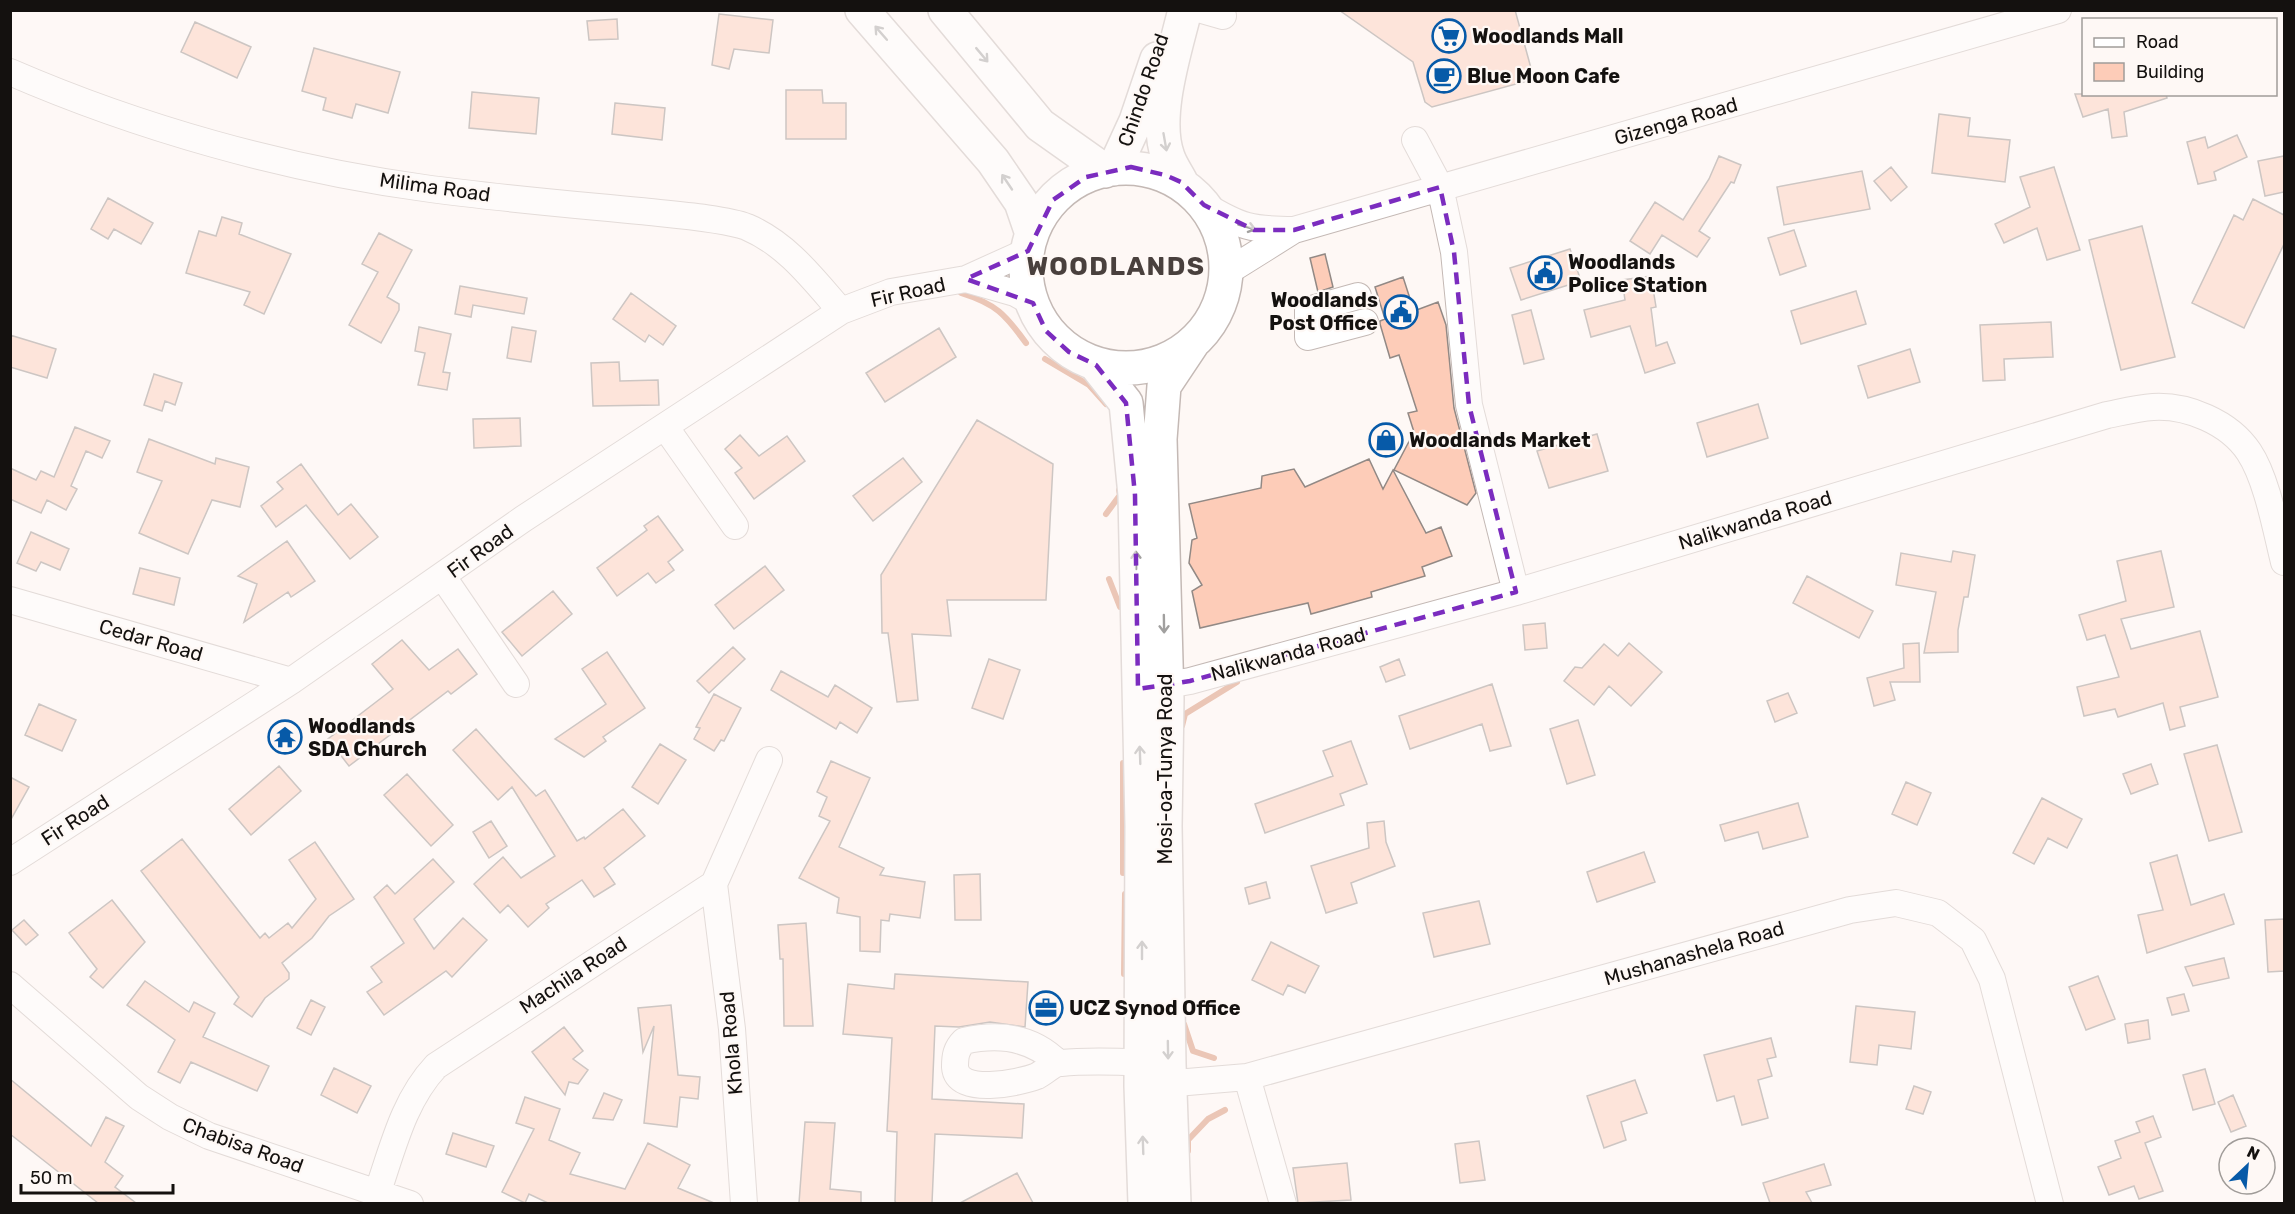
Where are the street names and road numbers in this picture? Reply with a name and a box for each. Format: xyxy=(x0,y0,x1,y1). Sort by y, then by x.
street label: Chindo Road xyxy=(1112,30,1174,150)
street label: Gizenga Road xyxy=(1612,92,1740,150)
street label: Milima Road xyxy=(378,167,492,207)
street label: Fir Road xyxy=(868,272,948,312)
street label: Nalikwanda Road xyxy=(1675,485,1835,555)
street label: Fir Road xyxy=(442,519,518,583)
street label: Cedar Road xyxy=(96,614,206,666)
street label: Nalikwanda Road xyxy=(1208,622,1368,686)
street label: Mosi-oa-Tunya Road xyxy=(1153,674,1177,864)
street label: Fir Road xyxy=(37,789,113,851)
street label: Mushanashela Road xyxy=(1601,916,1787,990)
street label: Machila Road xyxy=(515,931,631,1019)
street label: Khola Road xyxy=(715,990,747,1096)
street label: Chabisa Road xyxy=(179,1112,307,1178)

